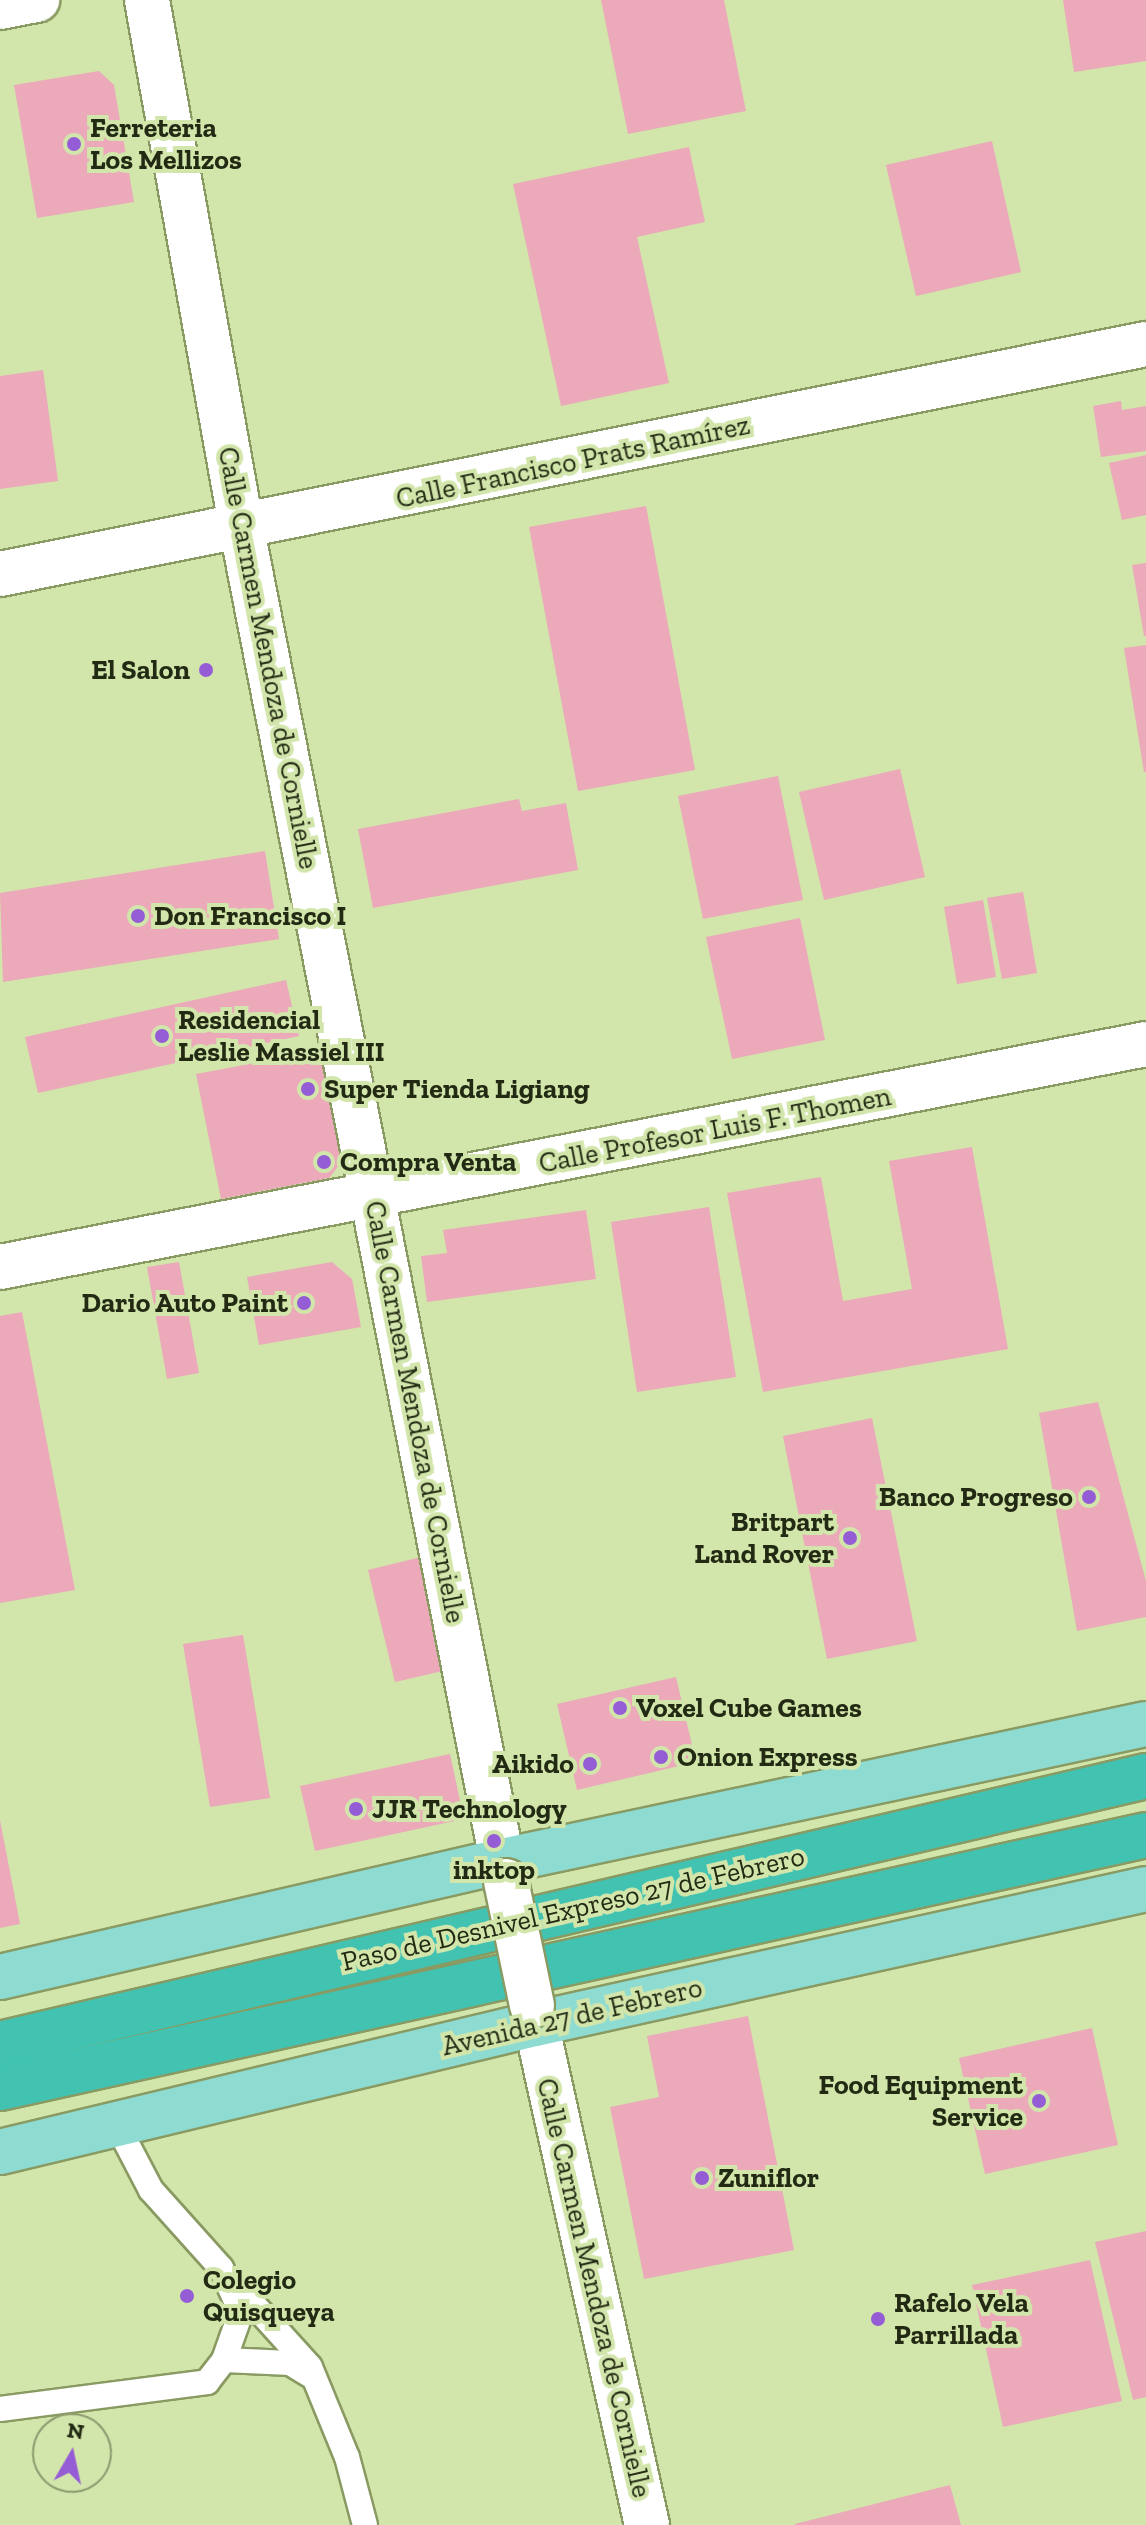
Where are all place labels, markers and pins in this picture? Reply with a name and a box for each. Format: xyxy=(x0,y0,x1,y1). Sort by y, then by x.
place label: Ferreteria Los Mellizos xyxy=(90,111,242,177)
marker: Ferreteria Los Mellizos xyxy=(65,135,83,153)
place label: El Salon xyxy=(91,653,190,687)
marker: El Salon xyxy=(197,661,215,679)
place label: Don Francisco I xyxy=(154,899,346,933)
marker: Don Francisco I xyxy=(129,907,147,925)
place label: Residencial Leslie Massiel III xyxy=(178,1003,385,1069)
marker: Residencial Leslie Massiel III xyxy=(153,1027,171,1045)
place label: Super Tienda Ligiang xyxy=(324,1072,590,1106)
marker: Super Tienda Ligiang xyxy=(299,1080,317,1098)
place label: Compra Venta xyxy=(340,1145,517,1179)
marker: Compra Venta xyxy=(315,1153,333,1171)
place label: Dario Auto Paint xyxy=(81,1286,288,1320)
marker: Dario Auto Paint xyxy=(295,1294,313,1312)
place label: Banco Progreso xyxy=(879,1480,1073,1514)
marker: Banco Progreso xyxy=(1080,1488,1098,1506)
place label: Britpart Land Rover xyxy=(694,1505,834,1571)
marker: Britpart Land Rover xyxy=(841,1529,859,1547)
place label: Voxel Cube Games xyxy=(636,1691,862,1725)
marker: Voxel Cube Games xyxy=(611,1699,629,1717)
place label: Onion Express xyxy=(677,1740,858,1774)
place label: Aikido xyxy=(492,1747,574,1781)
marker: Onion Express xyxy=(652,1748,670,1766)
marker: Aikido xyxy=(581,1755,599,1773)
place label: JJR Technology xyxy=(372,1792,567,1826)
marker: JJR Technology xyxy=(347,1800,365,1818)
marker: inktop xyxy=(485,1832,503,1850)
place label: inktop xyxy=(453,1853,535,1887)
place label: Food Equipment Service xyxy=(819,2068,1023,2134)
marker: Food Equipment Service xyxy=(1030,2092,1048,2110)
place label: Zuniflor xyxy=(718,2161,819,2195)
marker: Zuniflor xyxy=(693,2169,711,2187)
place label: Colegio Quisqueya xyxy=(203,2263,335,2329)
place label: Rafelo Vela Parrillada xyxy=(894,2286,1030,2352)
marker: Colegio Quisqueya xyxy=(178,2287,196,2305)
marker: Rafelo Vela Parrillada xyxy=(869,2310,887,2328)

